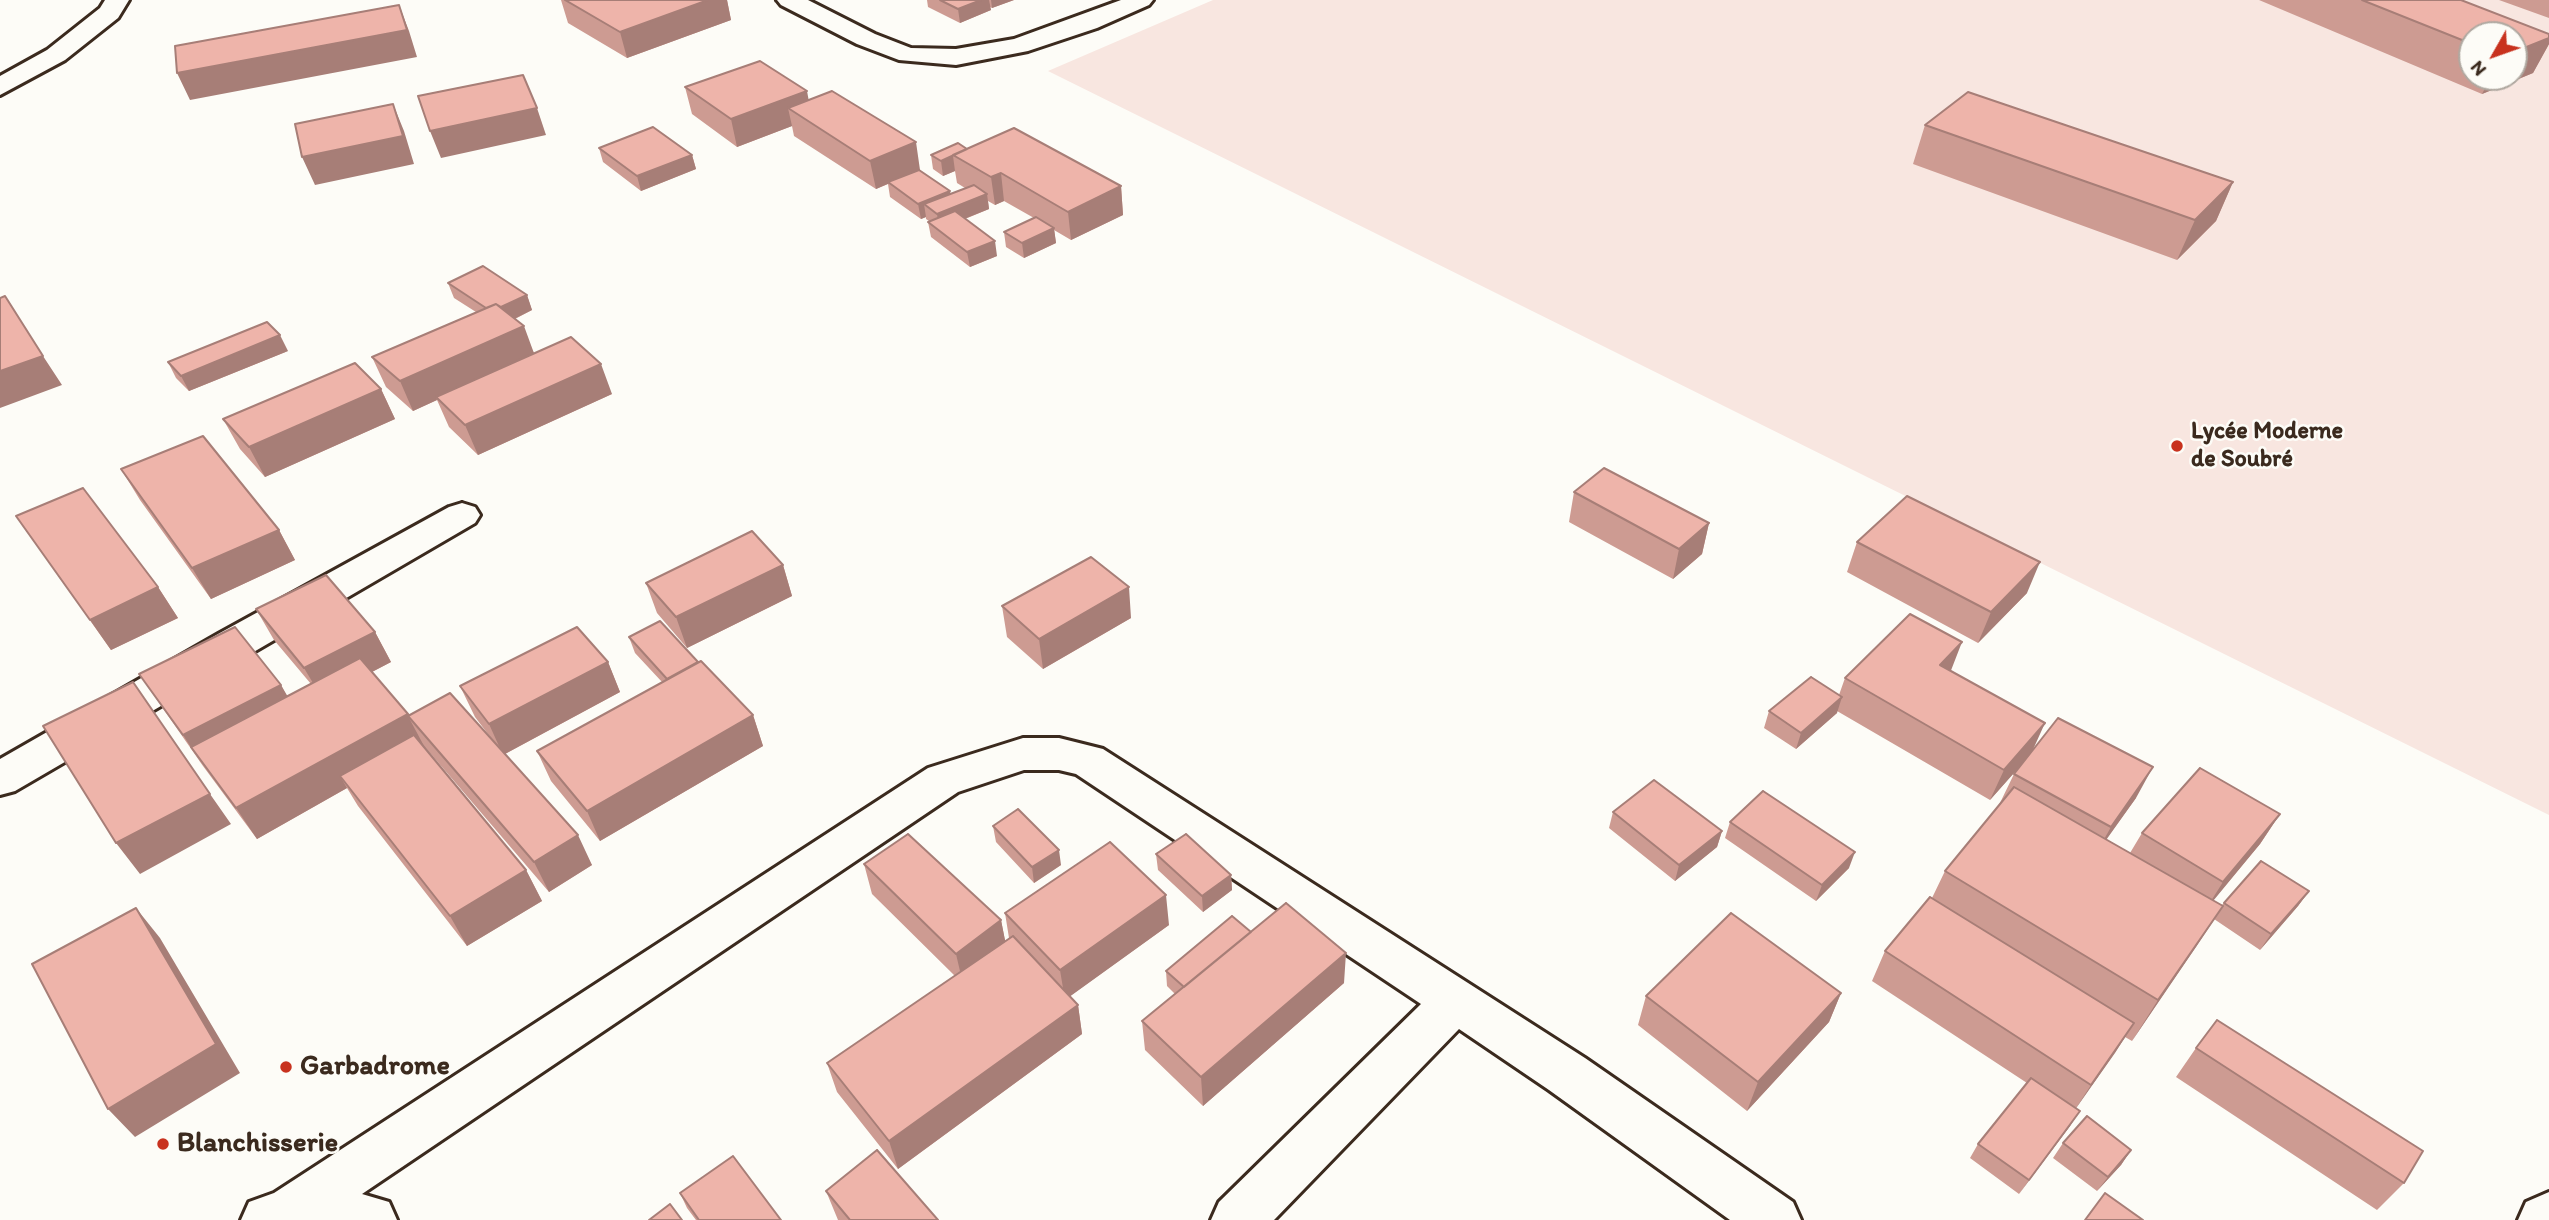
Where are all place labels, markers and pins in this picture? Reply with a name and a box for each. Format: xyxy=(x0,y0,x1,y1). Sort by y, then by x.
place label: Lycée Moderne de Soubré xyxy=(2191,418,2343,474)
marker: Lycée Moderne de Soubré xyxy=(2169,438,2185,454)
place label: Garbadrome xyxy=(300,1050,450,1084)
marker: Garbadrome xyxy=(278,1059,294,1075)
place label: Blanchisserie xyxy=(177,1127,338,1161)
marker: Blanchisserie xyxy=(155,1136,171,1152)

